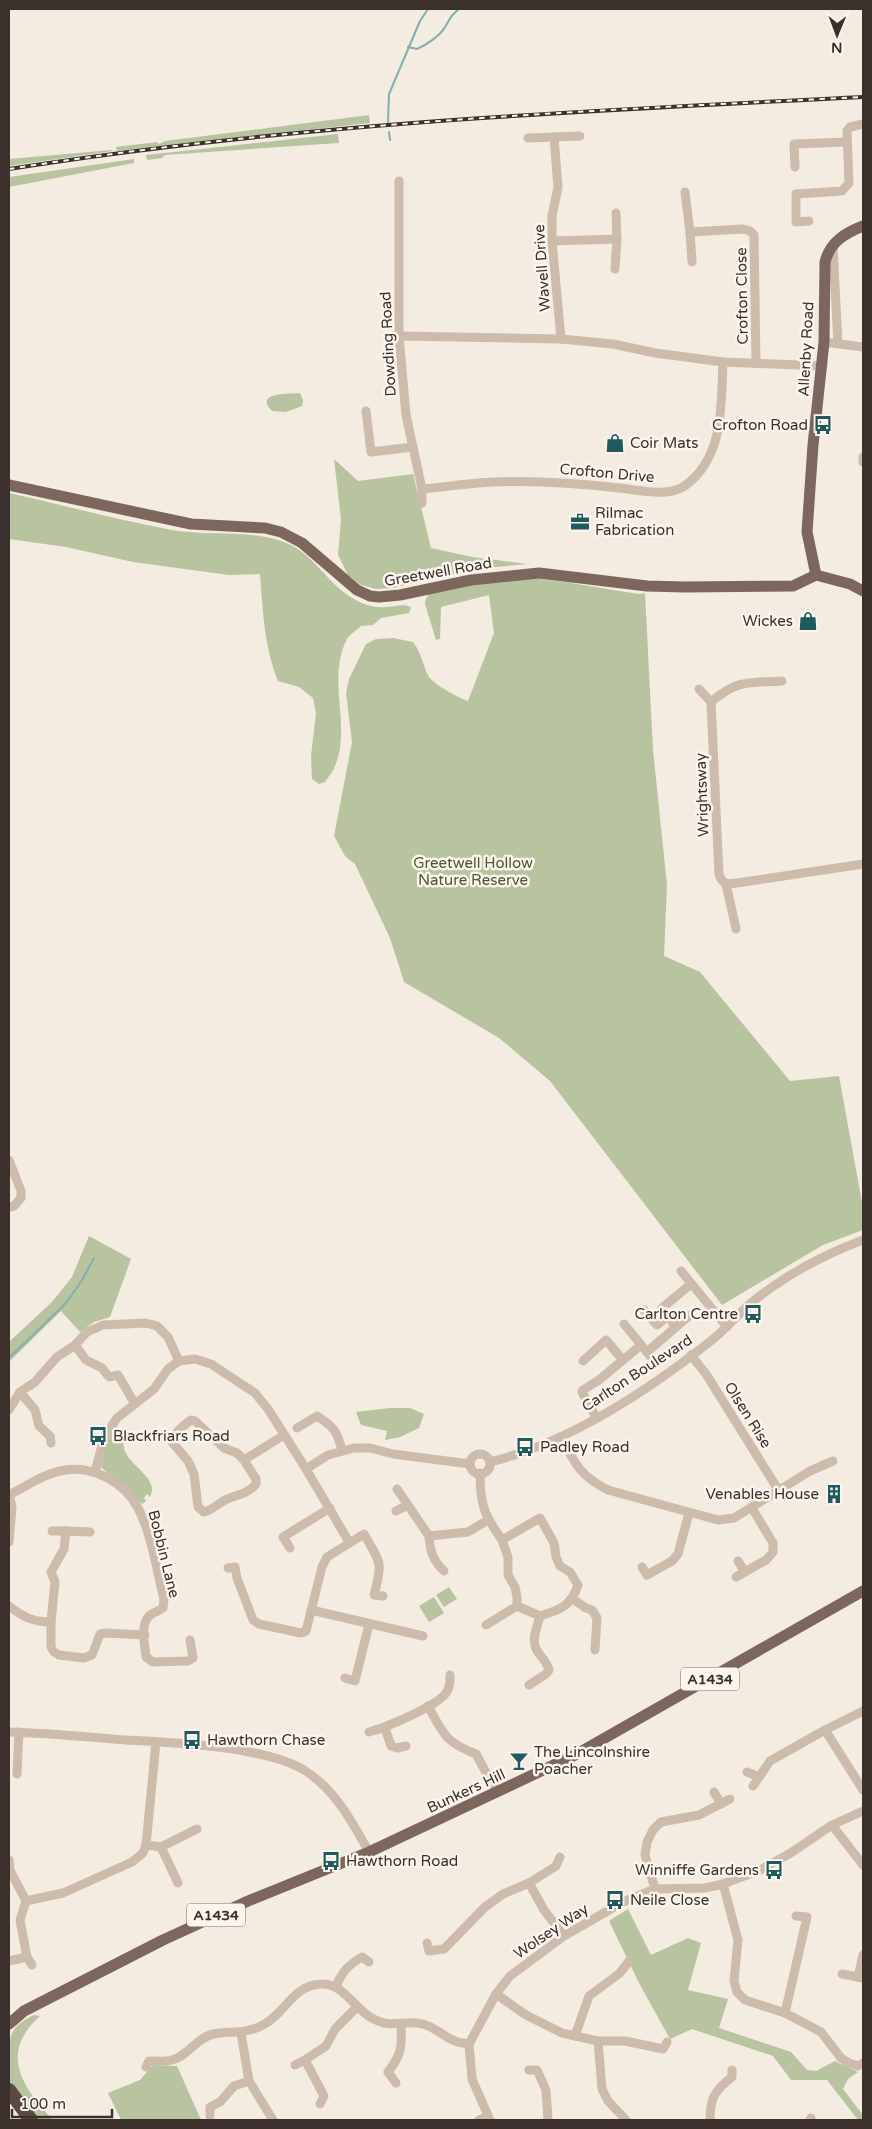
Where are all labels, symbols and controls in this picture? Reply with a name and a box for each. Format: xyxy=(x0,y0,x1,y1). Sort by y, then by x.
north arrow xyxy=(812,10,862,60)
text: N xyxy=(831,39,843,56)
street label: Wavell Drive xyxy=(530,224,554,312)
street label: Crofton Close xyxy=(732,247,752,345)
street label: Dowding Road xyxy=(376,291,400,397)
street label: Allenby Road xyxy=(795,301,817,397)
bus stop icon: Crofton Road xyxy=(812,414,834,436)
place label: Crofton Road xyxy=(712,416,808,434)
shop icon: Coir Mats xyxy=(604,432,626,454)
place label: Coir Mats xyxy=(630,434,698,452)
street label: Crofton Drive xyxy=(559,460,655,486)
place label: Rilmac Fabrication xyxy=(595,504,674,539)
office icon: Rilmac Fabrication xyxy=(569,511,591,533)
street label: Greetwell Road xyxy=(383,554,493,590)
shop icon: Wickes xyxy=(797,610,819,632)
place label: Wickes xyxy=(743,612,793,630)
street label: Wrightsway xyxy=(692,753,712,837)
park label: Greetwell Hollow Nature Reserve xyxy=(413,854,533,889)
bus stop icon: Carlton Centre xyxy=(742,1303,764,1325)
place label: Carlton Centre xyxy=(635,1305,738,1323)
street label: Carlton Boulevard xyxy=(578,1331,696,1415)
street label: Olsen Rise xyxy=(721,1379,775,1451)
bus stop icon: Blackfriars Road xyxy=(87,1425,109,1447)
place label: Blackfriars Road xyxy=(113,1427,230,1445)
bus stop icon: Padley Road xyxy=(514,1436,536,1458)
place label: Padley Road xyxy=(540,1438,629,1456)
building icon: Venables House xyxy=(823,1483,845,1505)
place label: Venables House xyxy=(706,1485,819,1503)
street label: Bobbin Lane xyxy=(144,1508,184,1600)
road number: A1434 xyxy=(681,1668,739,1690)
bus stop icon: Hawthorn Chase xyxy=(181,1729,203,1751)
place label: Hawthorn Chase xyxy=(207,1731,325,1749)
place label: The Lincolnshire Poacher xyxy=(534,1743,650,1778)
bar icon: The Lincolnshire Poacher xyxy=(508,1750,530,1772)
street label: Bunkers Hill xyxy=(424,1765,508,1817)
bus stop icon: Hawthorn Road xyxy=(320,1850,342,1872)
place label: Hawthorn Road xyxy=(346,1852,458,1870)
bus stop icon: Winniffe Gardens xyxy=(763,1859,785,1881)
place label: Winniffe Gardens xyxy=(635,1861,759,1879)
bus stop icon: Neile Close xyxy=(604,1889,626,1911)
place label: Neile Close xyxy=(630,1891,709,1909)
street label: Wolsey Way xyxy=(510,1900,592,1962)
road number: A1434 xyxy=(187,1904,245,1926)
scale bar xyxy=(12,2086,112,2118)
text: 100 m xyxy=(20,2095,66,2113)

